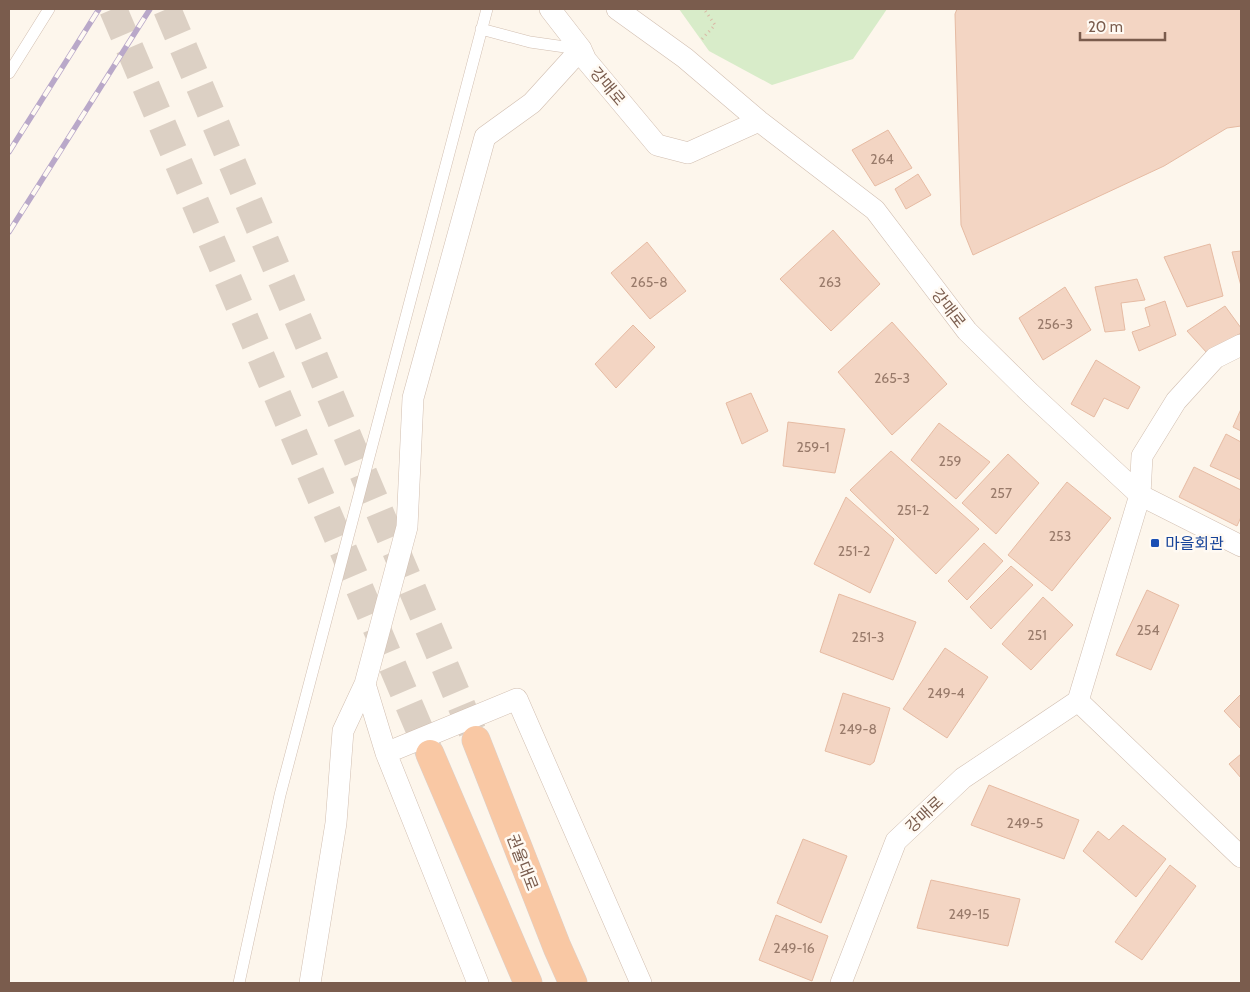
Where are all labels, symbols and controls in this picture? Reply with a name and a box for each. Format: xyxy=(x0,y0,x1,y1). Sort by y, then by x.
scale bar xyxy=(1080,10,1165,42)
text: 20 m xyxy=(1088,18,1123,36)
street label: 강매로 xyxy=(586,63,629,110)
house number: 264 xyxy=(870,150,894,168)
house number: 265-8 xyxy=(630,273,668,291)
house number: 263 xyxy=(819,273,841,291)
street label: 강매로 xyxy=(928,285,970,332)
house number: 256-3 xyxy=(1037,315,1073,333)
house number: 265-3 xyxy=(874,369,910,387)
house number: 259-1 xyxy=(796,438,830,456)
house number: 259 xyxy=(939,452,961,470)
house number: 257 xyxy=(990,484,1012,502)
house number: 251-2 xyxy=(897,501,929,519)
house number: 253 xyxy=(1049,527,1071,545)
place label: 마을회관 xyxy=(1165,534,1224,553)
marker: 마을회관 xyxy=(1149,537,1161,549)
house number: 251-2 xyxy=(838,542,870,560)
house number: 254 xyxy=(1136,621,1160,639)
house number: 251 xyxy=(1027,626,1047,644)
house number: 251-3 xyxy=(852,628,884,646)
house number: 249-4 xyxy=(927,684,965,702)
house number: 249-8 xyxy=(839,720,877,738)
street label: 강매로 xyxy=(902,792,947,836)
house number: 249-5 xyxy=(1007,814,1043,832)
street label: 권율대로 xyxy=(503,831,542,893)
house number: 249-15 xyxy=(948,905,990,923)
house number: 249-16 xyxy=(773,939,815,957)

